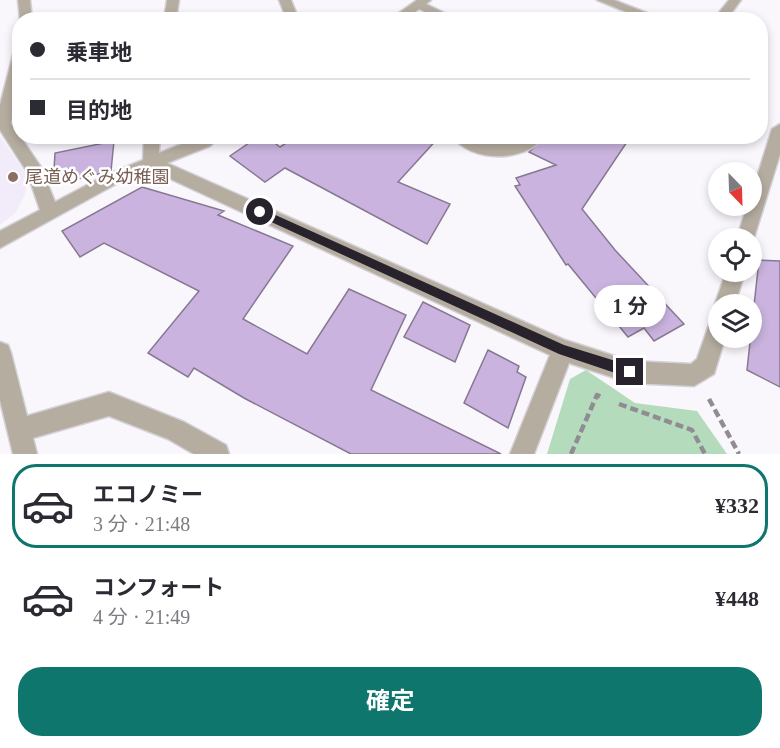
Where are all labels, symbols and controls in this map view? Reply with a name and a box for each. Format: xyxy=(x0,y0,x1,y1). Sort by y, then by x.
text: 乗車地 xyxy=(66,40,132,65)
text: 目的地 xyxy=(66,98,132,123)
north arrow xyxy=(708,162,762,216)
map controls xyxy=(708,162,762,348)
place label: 尾道めぐみ幼稚園 xyxy=(25,167,170,187)
marker: 尾道めぐみ幼稚園 xyxy=(6,170,20,184)
route start xyxy=(246,198,273,225)
button: locate xyxy=(708,228,762,282)
callout: 1 分 xyxy=(594,285,666,327)
button: layers xyxy=(708,294,762,348)
text: 1 分 xyxy=(613,295,648,317)
route end xyxy=(616,358,643,385)
icon: car xyxy=(21,479,75,533)
text: エコノミー xyxy=(93,482,203,507)
text: ¥332 xyxy=(715,493,759,518)
text: 3 分 · 21:48 xyxy=(93,513,190,535)
icon: car xyxy=(21,572,75,626)
text: コンフォート xyxy=(93,575,224,600)
text: ¥448 xyxy=(715,586,759,611)
text: 4 分 · 21:49 xyxy=(93,606,190,628)
button: 確定 xyxy=(18,667,762,736)

